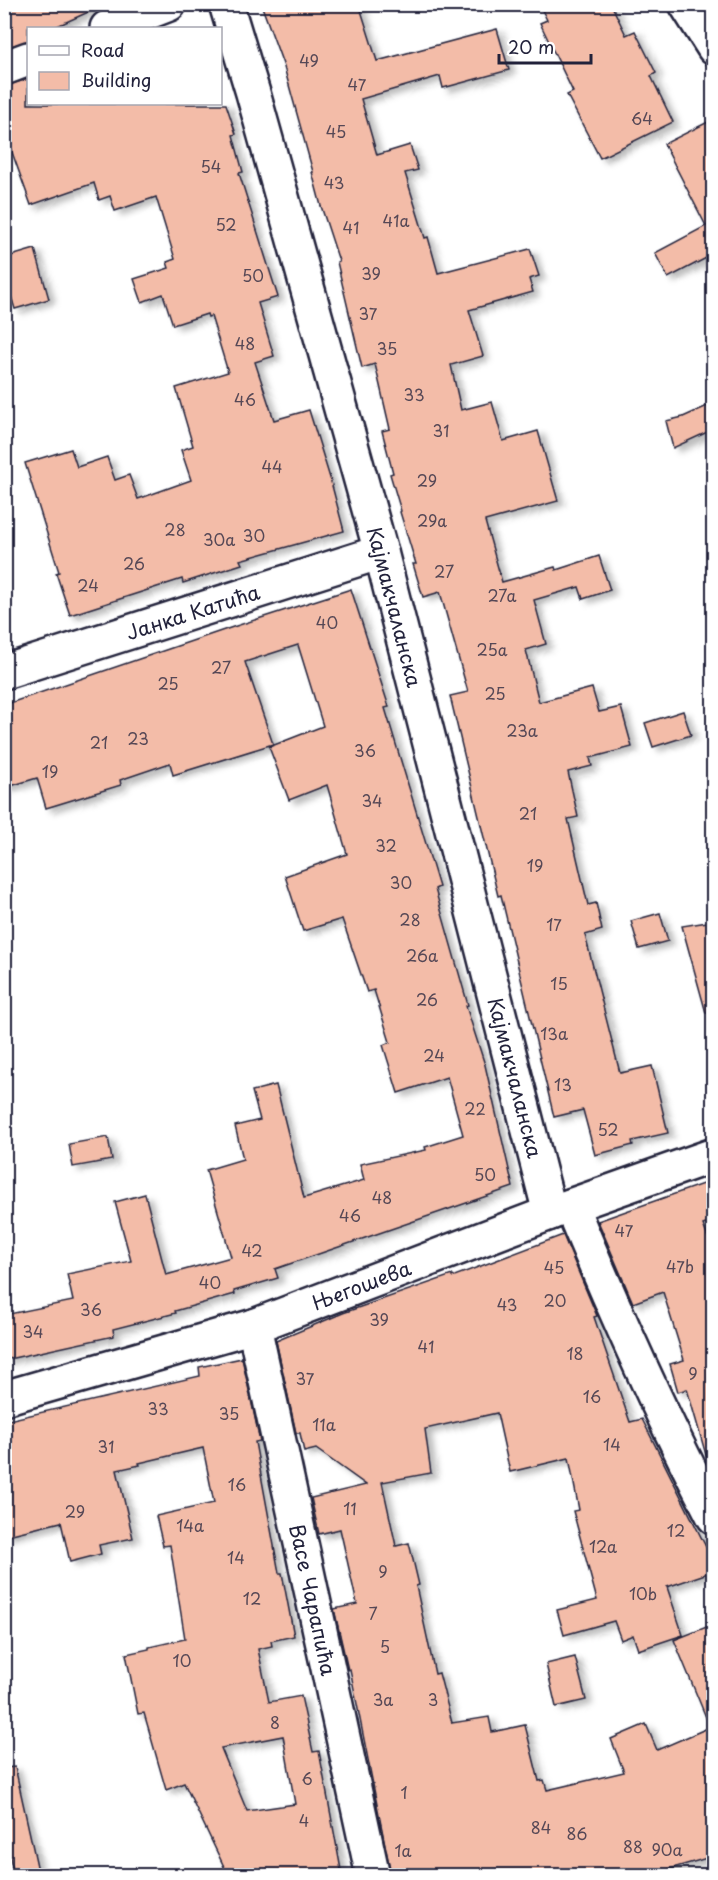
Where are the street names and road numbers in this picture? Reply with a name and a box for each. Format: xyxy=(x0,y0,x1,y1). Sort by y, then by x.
street label: Кајмакчаланска xyxy=(360,523,430,691)
street label: Јанка Катића xyxy=(122,576,264,647)
street label: Кајмакчаланска xyxy=(480,994,550,1162)
street label: Његошева xyxy=(307,1252,416,1318)
street label: Васе Чарапића xyxy=(282,1521,344,1679)

